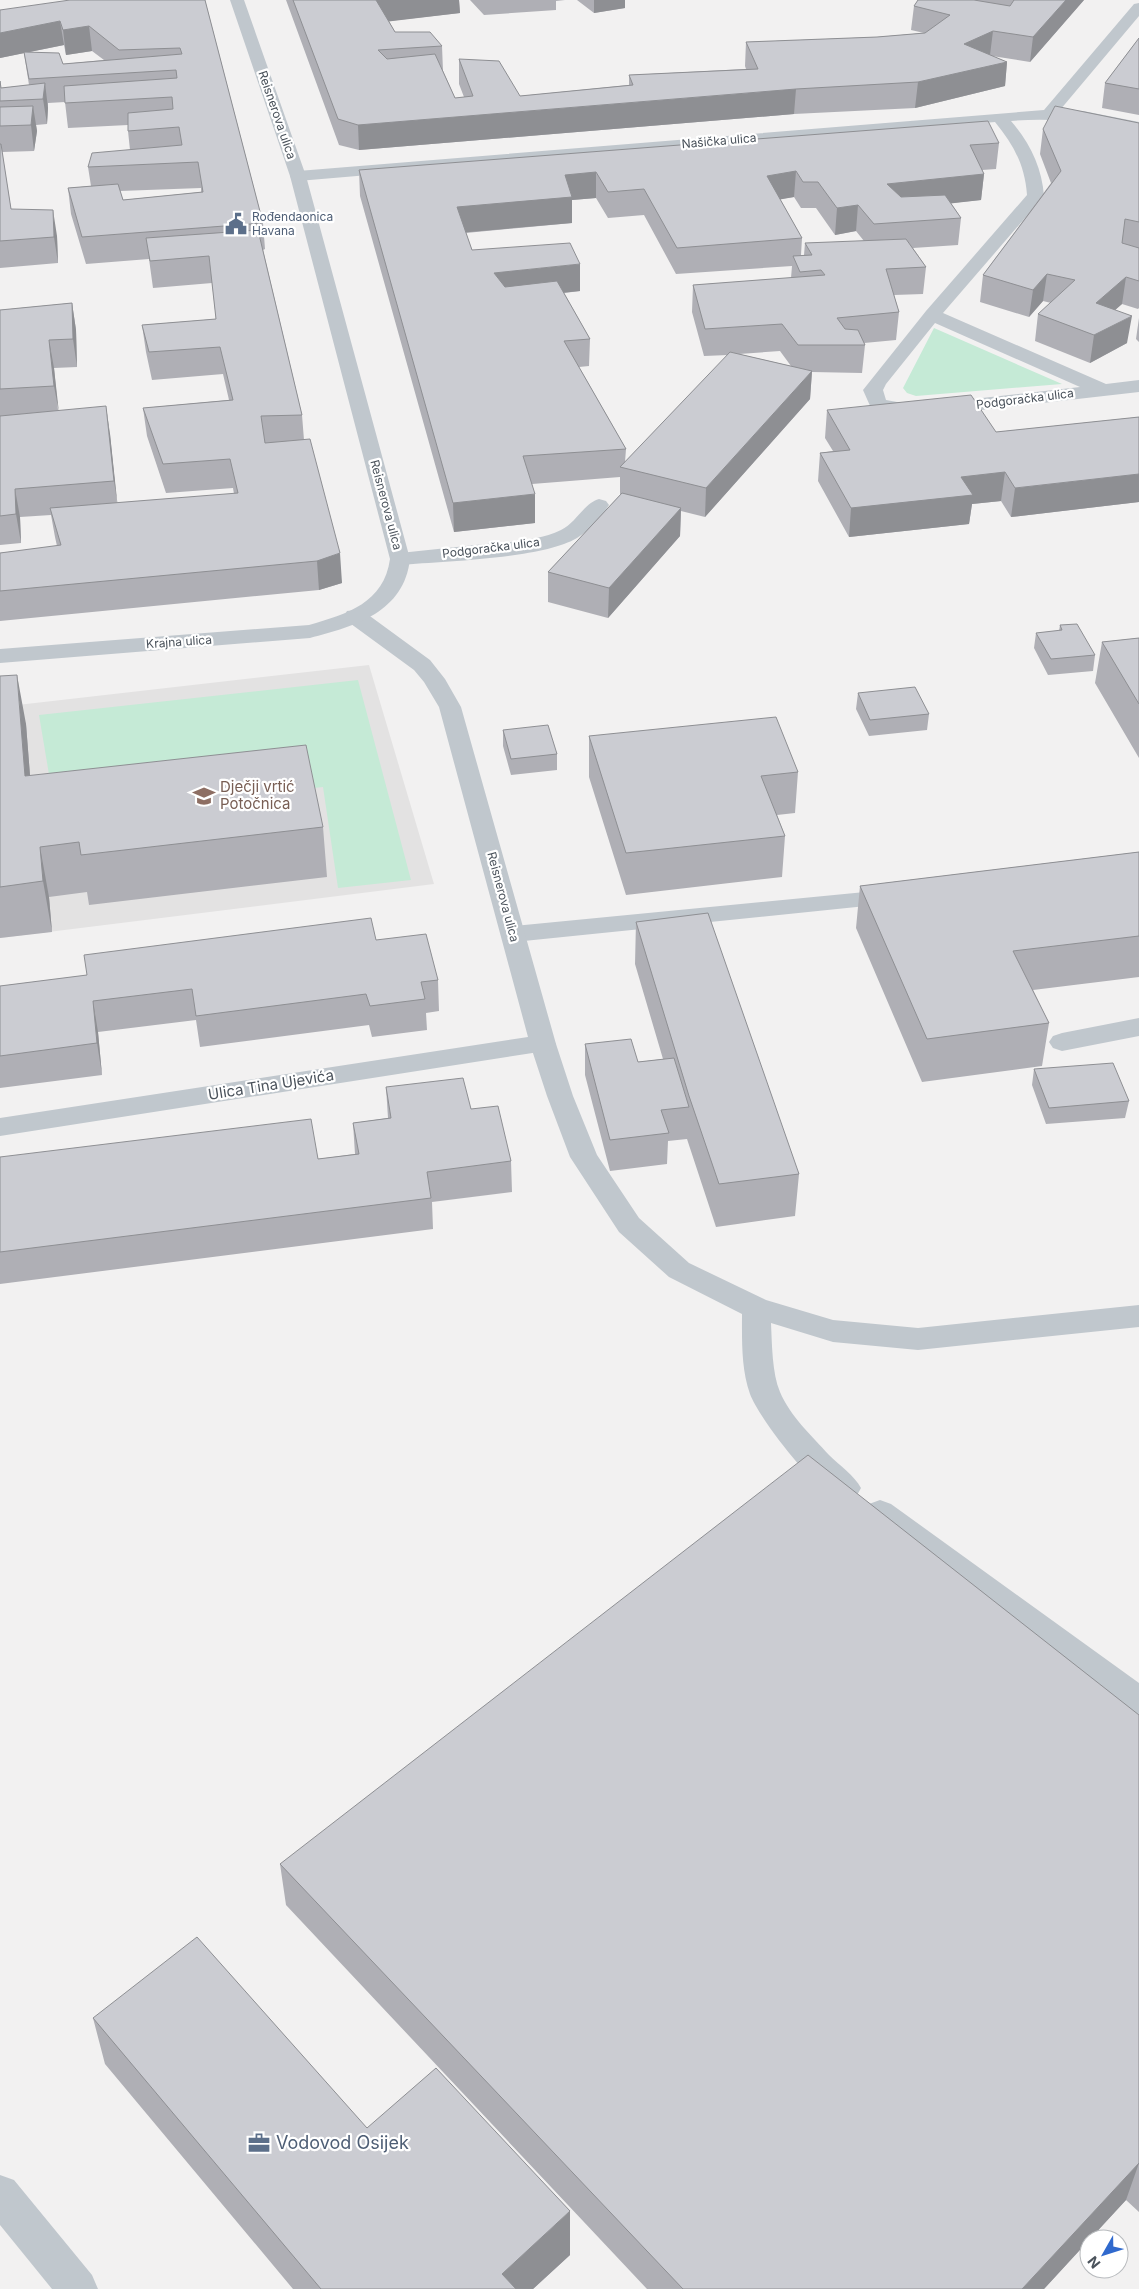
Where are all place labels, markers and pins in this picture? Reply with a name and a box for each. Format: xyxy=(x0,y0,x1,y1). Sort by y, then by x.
place label: Rođendaonica Havana xyxy=(252,209,333,238)
public building icon: Rođendaonica Havana xyxy=(223,211,249,237)
place label: Dječji vrtić Potočnica xyxy=(220,777,295,813)
school or university icon: Dječji vrtić Potočnica xyxy=(191,783,217,809)
office icon: Vodovod Osijek xyxy=(246,2130,272,2156)
place label: Vodovod Osijek xyxy=(276,2132,409,2153)

